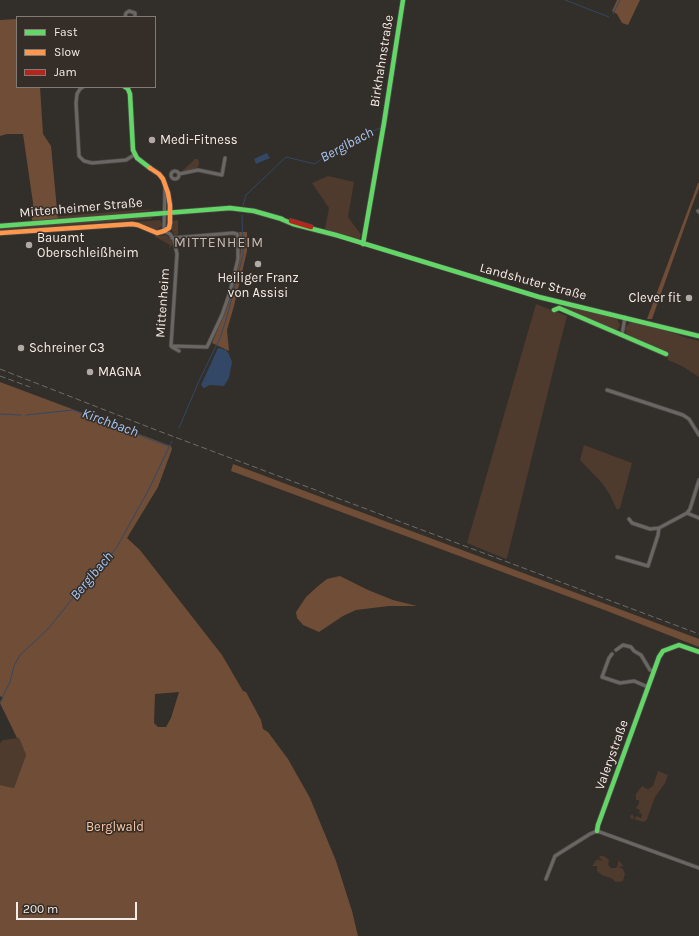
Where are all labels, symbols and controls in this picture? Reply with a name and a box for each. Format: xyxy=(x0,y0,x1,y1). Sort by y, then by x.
street label: Birkhahnstraße xyxy=(367,14,397,108)
legend xyxy=(16,16,156,88)
text: Fast xyxy=(54,25,77,39)
text: Slow xyxy=(54,45,80,59)
text: Jam xyxy=(54,65,77,79)
water label: Berglbach xyxy=(317,124,377,166)
place label: Medi-Fitness xyxy=(160,132,238,148)
marker: Medi-Fitness xyxy=(147,135,157,145)
street label: Mittenheimer Straße xyxy=(19,195,143,221)
place label: Bauamt Oberschleißheim xyxy=(37,230,139,261)
district label: MITTENHEIM xyxy=(174,235,264,251)
marker: Bauamt Oberschleißheim xyxy=(24,240,34,250)
marker: Heiliger Franz von Assisi xyxy=(253,259,263,269)
street label: Landshuter Straße xyxy=(478,260,588,304)
street label: Mittenheim xyxy=(153,268,173,338)
place label: Heiliger Franz von Assisi xyxy=(217,270,299,301)
place label: Clever fit xyxy=(628,290,681,306)
marker: Clever fit xyxy=(684,293,694,303)
place label: Schreiner C3 xyxy=(29,340,105,356)
marker: Schreiner C3 xyxy=(16,343,26,353)
place label: MAGNA xyxy=(98,364,141,380)
marker: MAGNA xyxy=(85,367,95,377)
water label: Kirchbach xyxy=(79,405,141,441)
water label: Berglbach xyxy=(67,548,117,604)
street label: Valerystraße xyxy=(592,718,632,792)
park label: Berglwald xyxy=(86,819,144,835)
scale bar xyxy=(18,894,139,920)
text: 200 m xyxy=(23,902,58,916)

